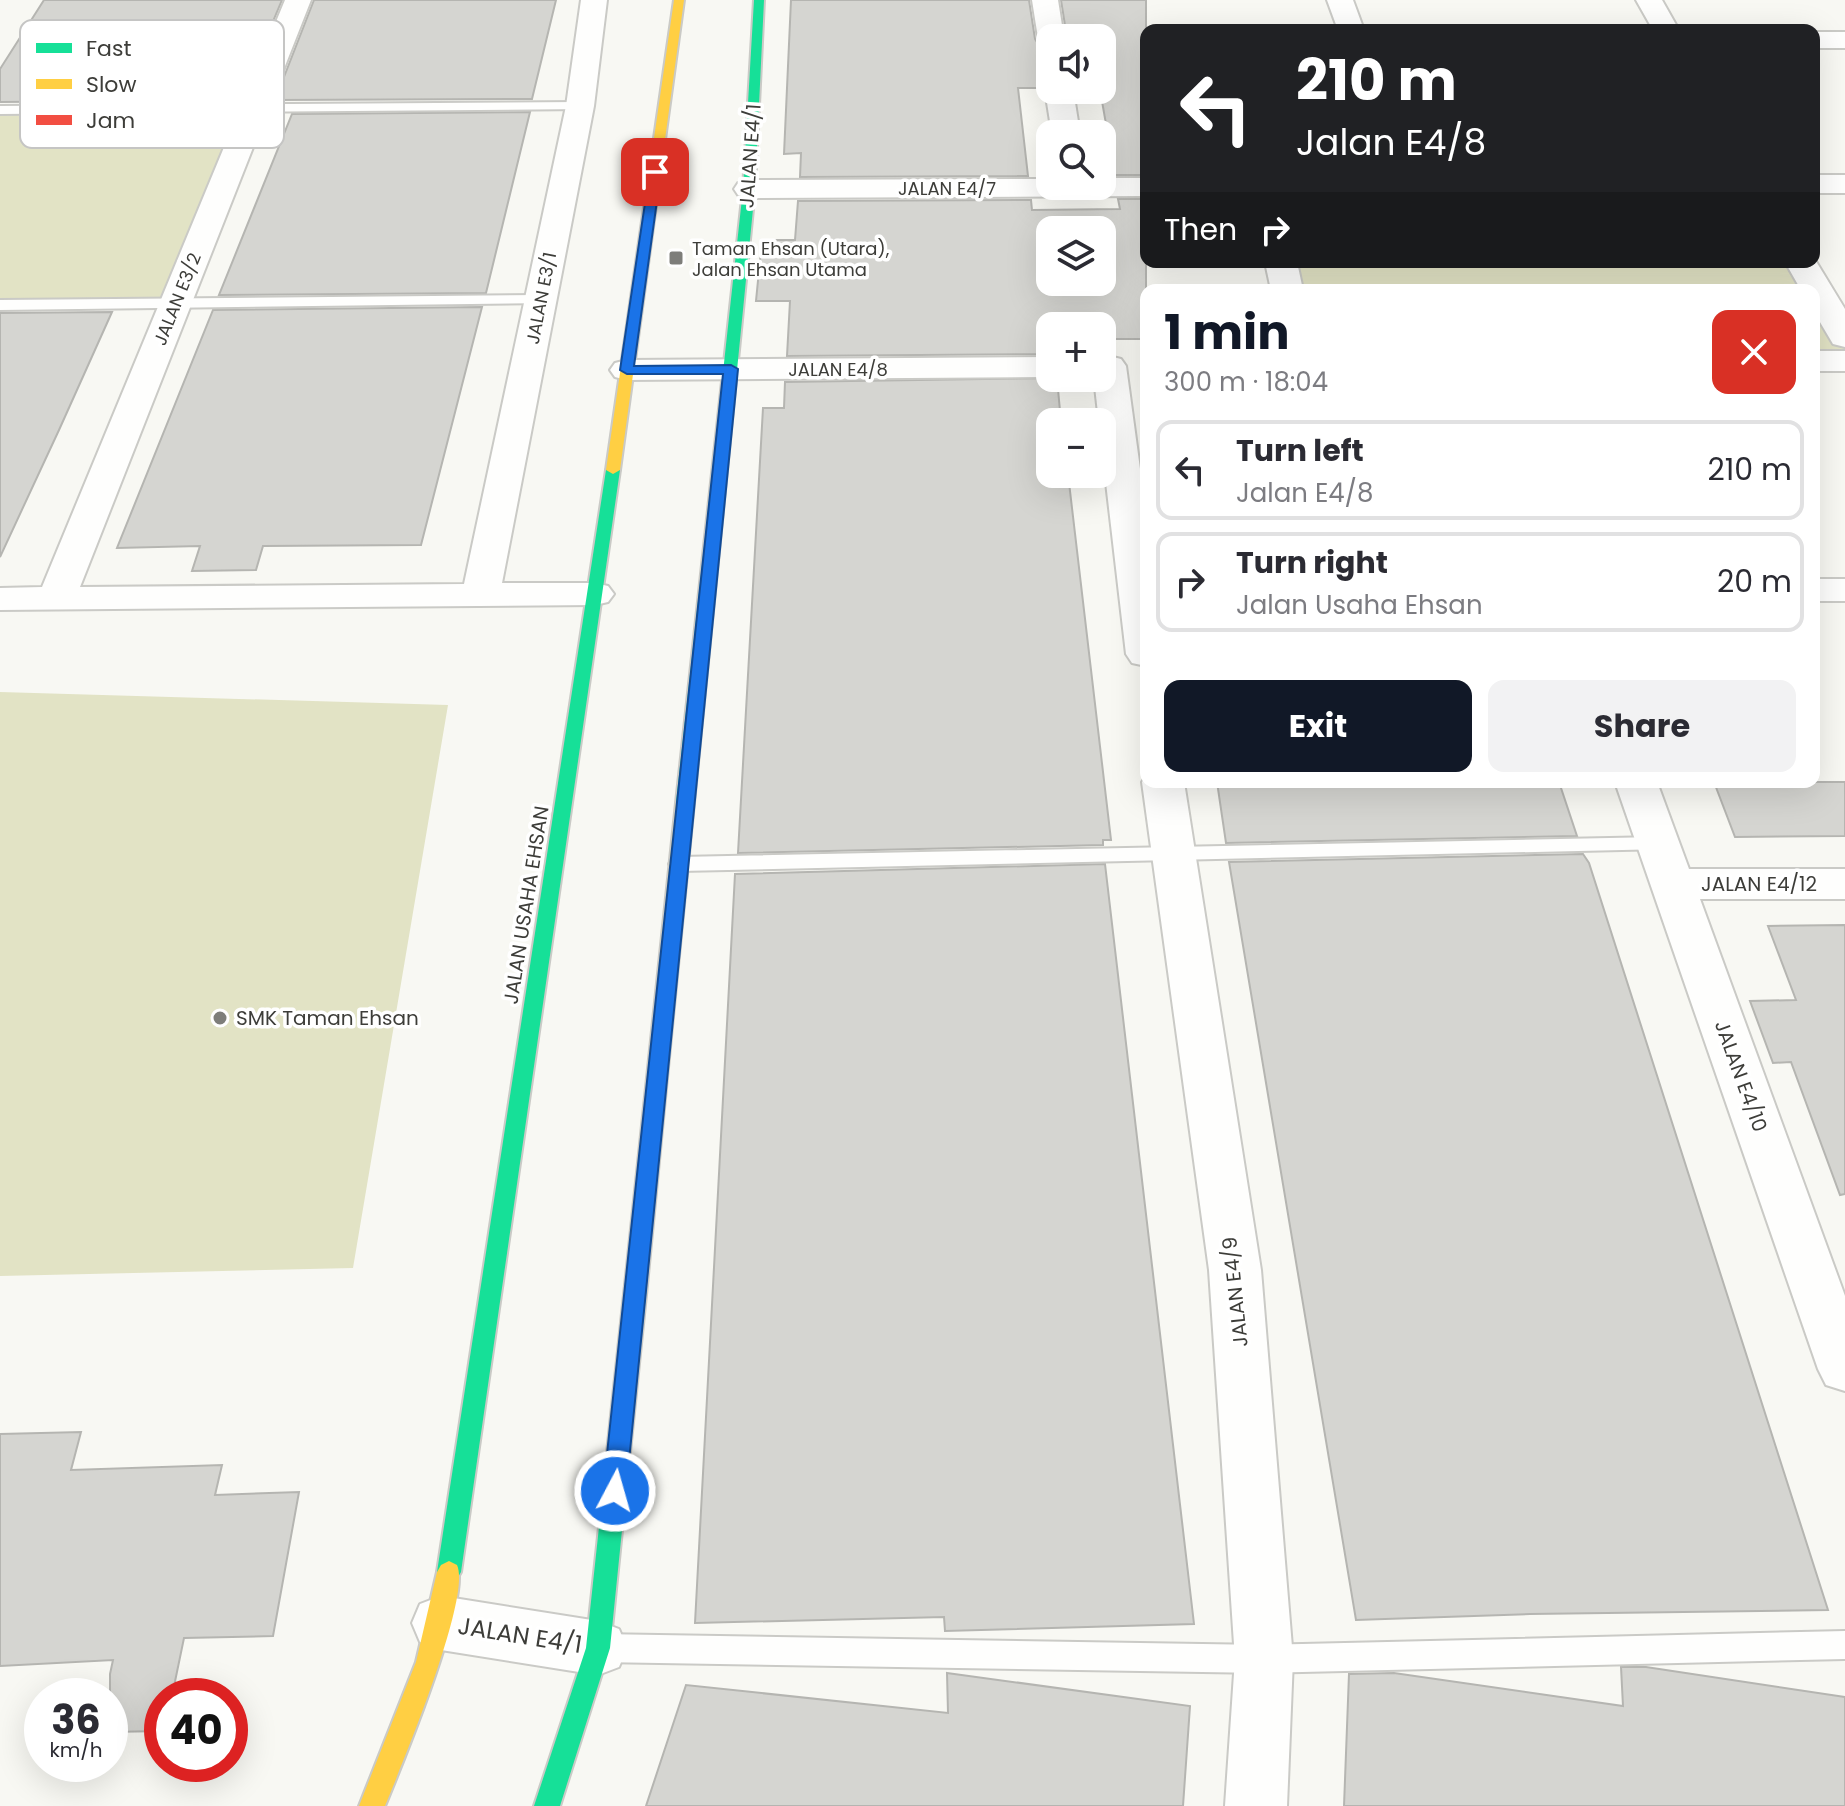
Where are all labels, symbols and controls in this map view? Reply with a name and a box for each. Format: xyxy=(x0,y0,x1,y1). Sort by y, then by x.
legend xyxy=(20,20,284,148)
map controls xyxy=(1036,24,1116,488)
button: sound xyxy=(1036,24,1116,104)
text: Fast xyxy=(86,33,131,64)
text: 210 m xyxy=(1296,41,1457,120)
icon: left xyxy=(1164,56,1268,160)
text: Slow xyxy=(86,69,136,100)
street label: JALAN E4/1 xyxy=(732,103,768,209)
text: Jam xyxy=(86,105,135,136)
text: Jalan E4/8 xyxy=(1296,117,1486,168)
button: search xyxy=(1036,120,1116,200)
pin xyxy=(621,138,689,206)
icon: arrive xyxy=(633,150,677,194)
street label: JALAN E4/7 xyxy=(898,176,996,201)
text: Then xyxy=(1164,208,1237,251)
icon: right xyxy=(1253,208,1297,252)
button: layers xyxy=(1036,216,1116,296)
place label: Taman Ehsan (Utara), Jalan Ehsan Utama xyxy=(692,236,890,282)
street label: JALAN E3/2 xyxy=(147,249,207,349)
marker: Taman Ehsan (Utara), Jalan Ehsan Utama xyxy=(667,249,685,267)
street label: JALAN E3/1 xyxy=(520,250,562,346)
text: 1 min xyxy=(1164,299,1290,366)
button: close xyxy=(1712,310,1796,394)
button: + xyxy=(1036,312,1116,392)
street label: JALAN E4/8 xyxy=(788,357,888,382)
text: 300 m · 18:04 xyxy=(1164,364,1328,400)
button: − xyxy=(1036,408,1116,488)
text: Turn left xyxy=(1236,429,1364,472)
icon: left xyxy=(1168,448,1212,492)
text: 210 m xyxy=(1707,448,1792,491)
text: Jalan E4/8 xyxy=(1236,475,1373,511)
text: Turn right xyxy=(1236,541,1388,584)
icon: right xyxy=(1168,560,1212,604)
text: 20 m xyxy=(1717,560,1792,603)
text: Jalan Usaha Ehsan xyxy=(1236,587,1483,623)
button: Exit xyxy=(1164,680,1472,772)
button: Share xyxy=(1488,680,1796,772)
street label: JALAN USAHA EHSAN xyxy=(496,804,556,1006)
street label: JALAN E4/12 xyxy=(1701,870,1817,898)
place label: SMK Taman Ehsan xyxy=(236,1004,419,1032)
marker: SMK Taman Ehsan xyxy=(211,1009,229,1027)
street label: JALAN E4/10 xyxy=(1708,1016,1774,1136)
street label: JALAN E4/9 xyxy=(1215,1236,1255,1348)
position arrow xyxy=(573,1449,657,1533)
street label: JALAN E4/1 xyxy=(456,1609,584,1661)
speed limit sign: 40 xyxy=(144,1678,248,1782)
text: 36 xyxy=(51,1692,101,1748)
text: km/h xyxy=(49,1736,103,1764)

